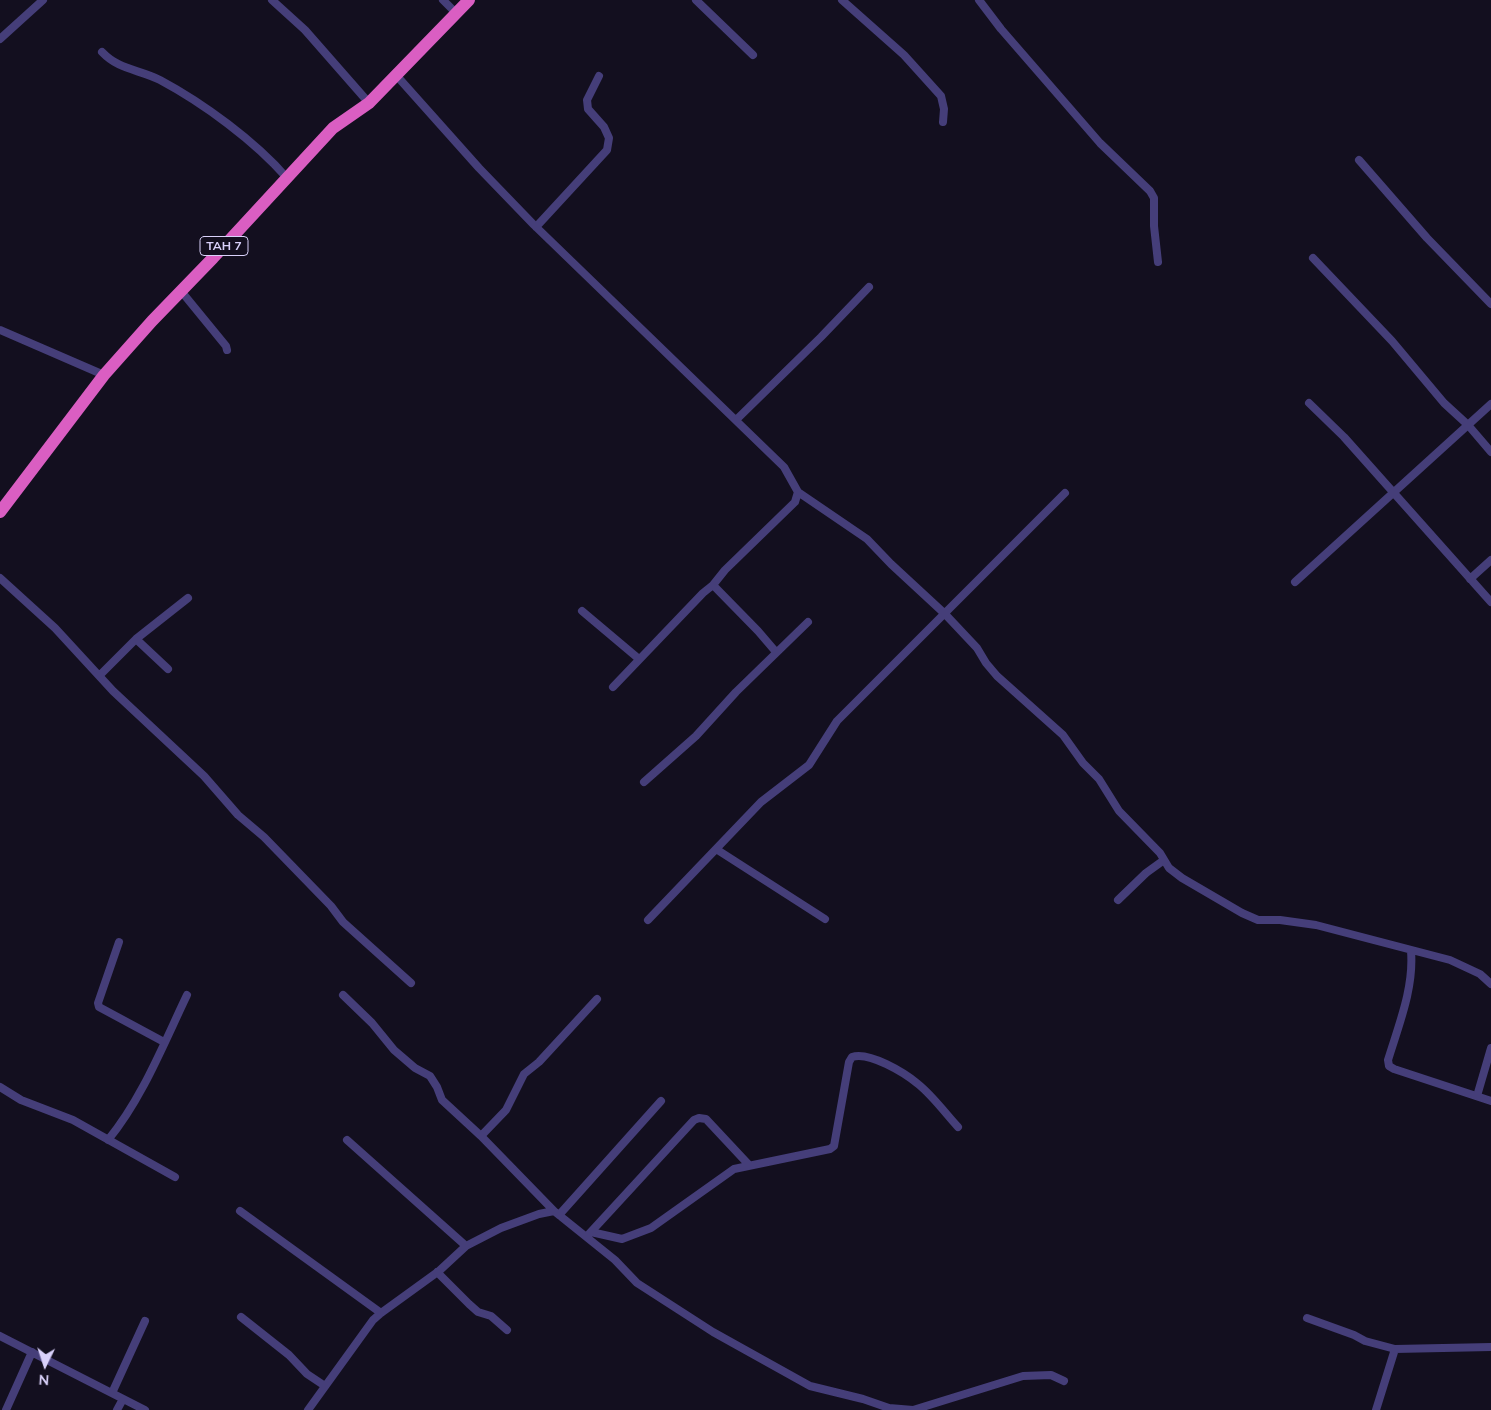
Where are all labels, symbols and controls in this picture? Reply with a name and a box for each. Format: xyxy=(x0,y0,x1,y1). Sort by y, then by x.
road number: TAH 7 xyxy=(200,237,248,256)
north arrow xyxy=(20,1340,70,1390)
text: N xyxy=(38,1371,50,1389)

